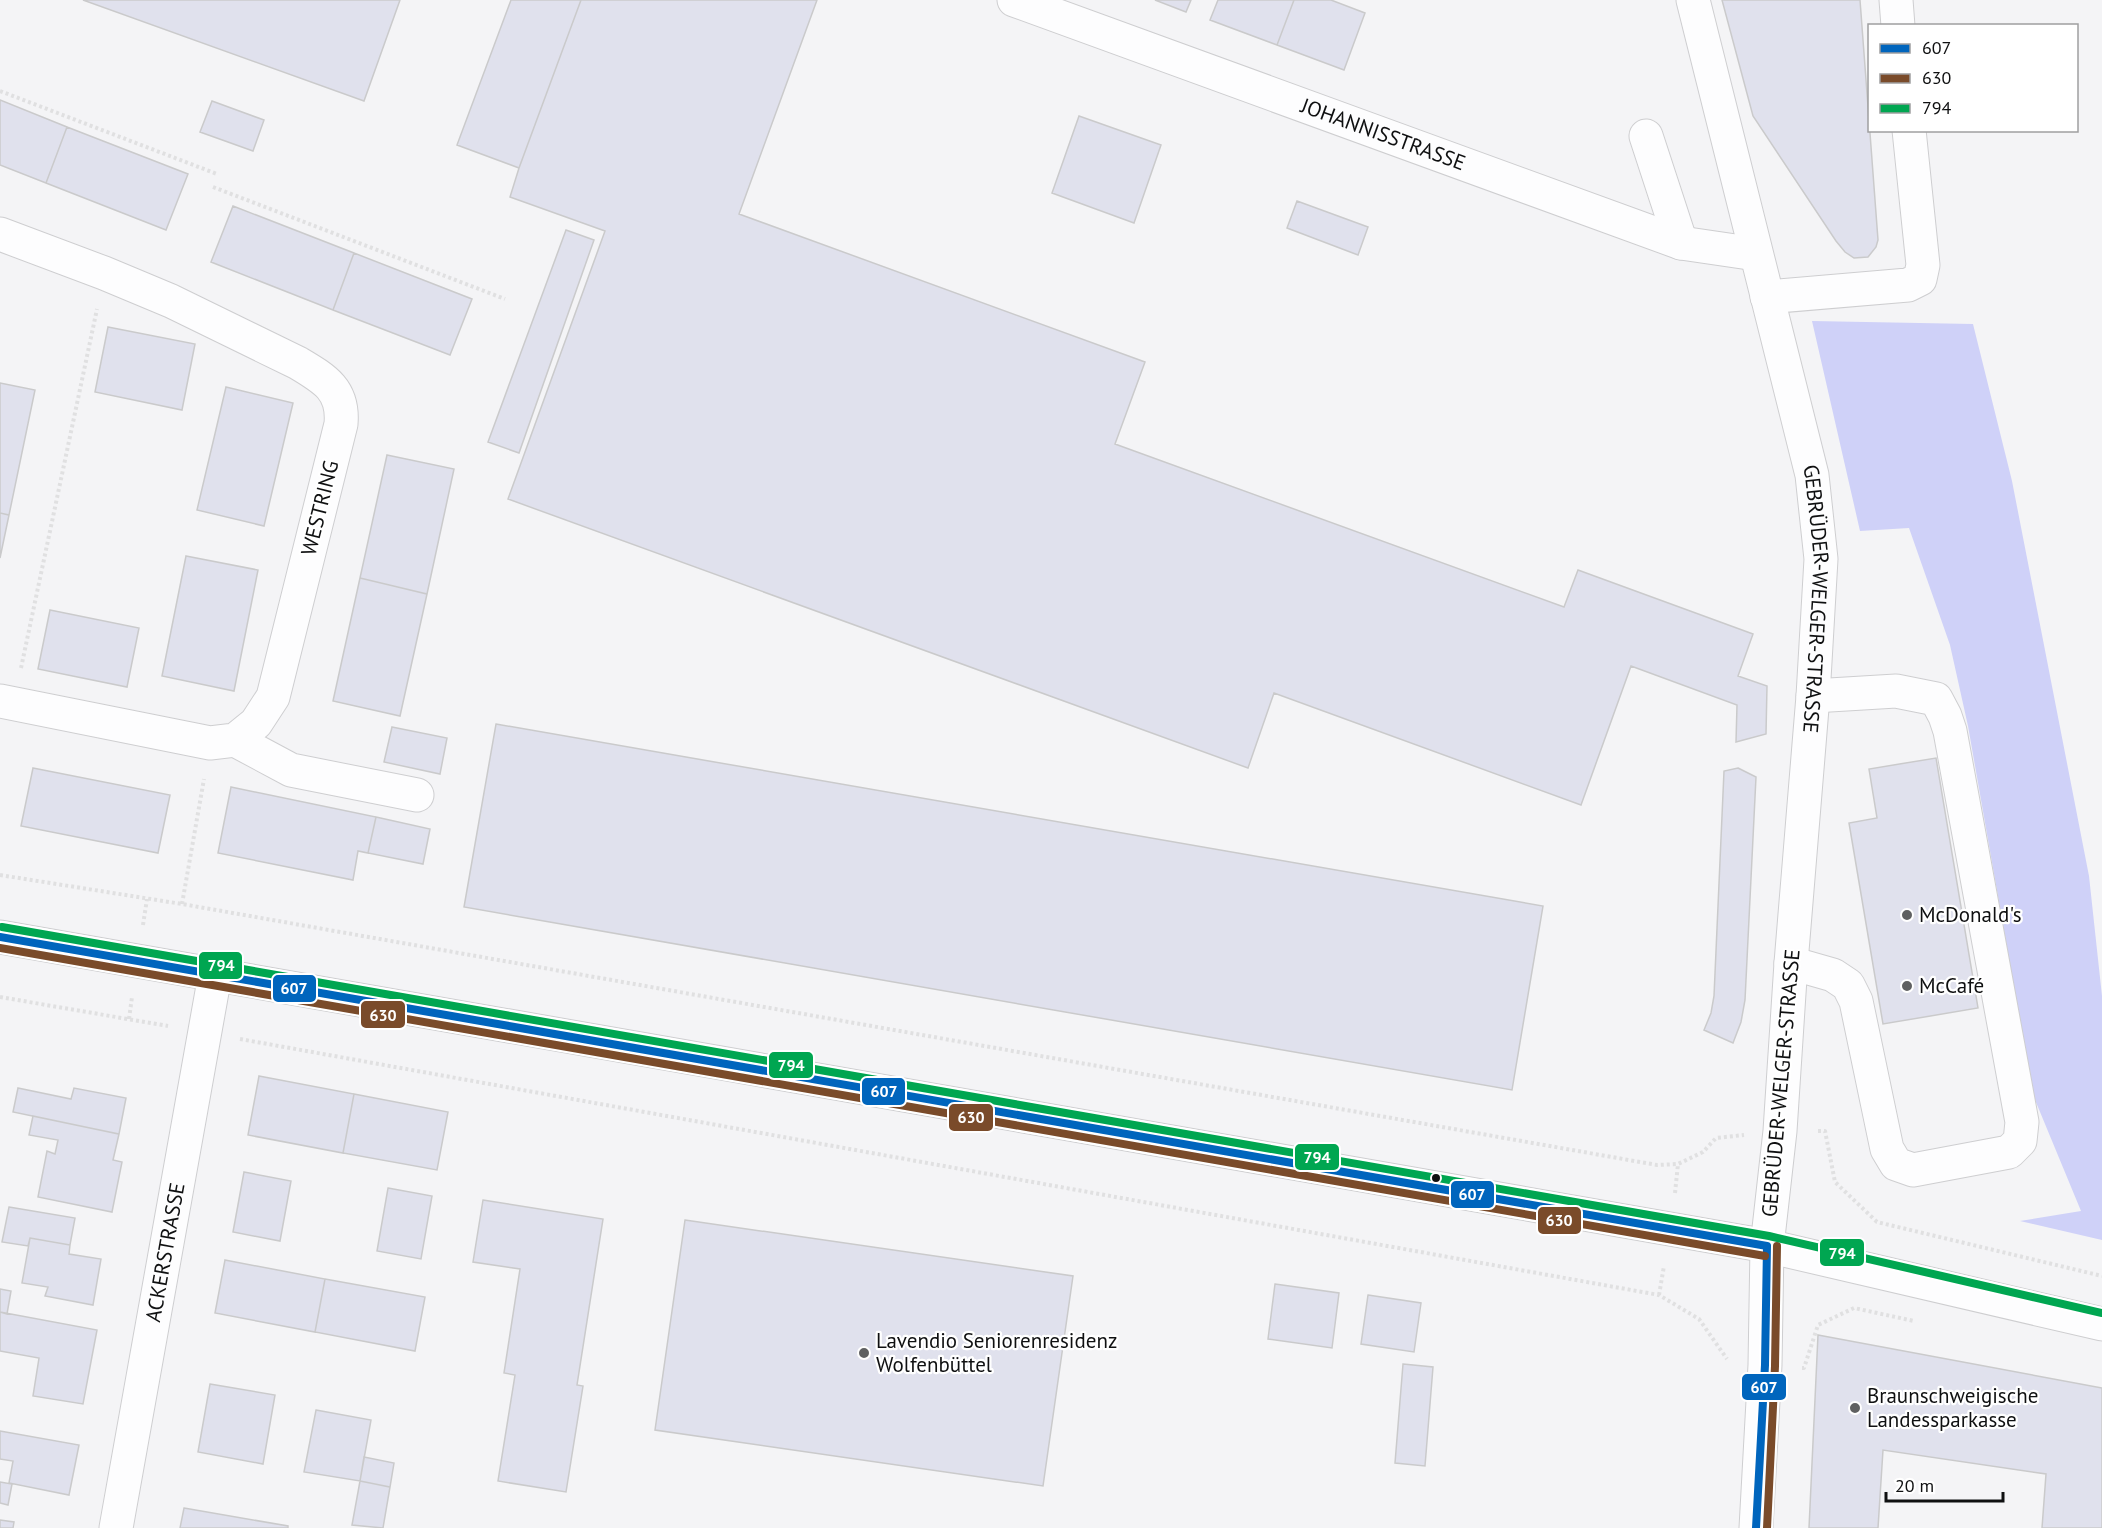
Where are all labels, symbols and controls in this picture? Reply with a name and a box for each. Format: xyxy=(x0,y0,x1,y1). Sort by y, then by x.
legend xyxy=(1868,24,2078,132)
text: 607 xyxy=(1922,36,1951,59)
text: 630 xyxy=(1922,66,1952,89)
street label: JOHANNISSTRASSE xyxy=(1297,91,1469,176)
text: 794 xyxy=(1922,96,1952,119)
street label: WESTRING xyxy=(295,458,344,558)
street label: GEBRÜDER-WELGER-STRASSE xyxy=(1797,462,1835,734)
place label: McDonald's xyxy=(1919,901,2022,928)
marker: McDonald's xyxy=(1900,908,1914,922)
street label: GEBRÜDER-WELGER-STRASSE xyxy=(1755,948,1806,1218)
line badge: 794 xyxy=(198,951,243,980)
text: 794 xyxy=(207,955,235,975)
place label: McCafé xyxy=(1919,972,1984,999)
line badge: 607 xyxy=(272,974,317,1003)
text: 607 xyxy=(280,978,308,998)
marker: McCafé xyxy=(1900,979,1914,993)
line badge: 630 xyxy=(360,1000,406,1029)
text: 630 xyxy=(369,1005,397,1025)
line badge: 794 xyxy=(768,1051,814,1079)
text: 794 xyxy=(777,1055,805,1075)
line badge: 607 xyxy=(861,1077,906,1106)
text: 607 xyxy=(870,1081,898,1101)
line badge: 630 xyxy=(948,1103,994,1132)
text: 630 xyxy=(957,1107,985,1127)
line badge: 794 xyxy=(1294,1143,1340,1171)
text: 794 xyxy=(1303,1147,1331,1167)
unlabelled marker xyxy=(1430,1172,1442,1184)
line badge: 607 xyxy=(1450,1180,1495,1209)
street label: ACKERSTRASSE xyxy=(139,1181,191,1324)
text: 607 xyxy=(1458,1184,1486,1204)
line badge: 630 xyxy=(1537,1206,1582,1235)
text: 630 xyxy=(1545,1210,1573,1230)
line badge: 794 xyxy=(1819,1238,1865,1267)
text: 794 xyxy=(1828,1243,1856,1263)
place label: Lavendio Seniorenresidenz Wolfenbüttel xyxy=(876,1327,1117,1378)
marker: Lavendio Seniorenresidenz Wolfenbüttel xyxy=(857,1346,871,1360)
line badge: 607 xyxy=(1741,1373,1787,1401)
text: 607 xyxy=(1750,1377,1778,1397)
place label: Braunschweigische Landessparkasse xyxy=(1867,1382,2038,1433)
marker: Braunschweigische Landessparkasse xyxy=(1848,1401,1862,1415)
scale bar xyxy=(1886,1465,2003,1503)
text: 20 m xyxy=(1895,1474,1934,1497)

